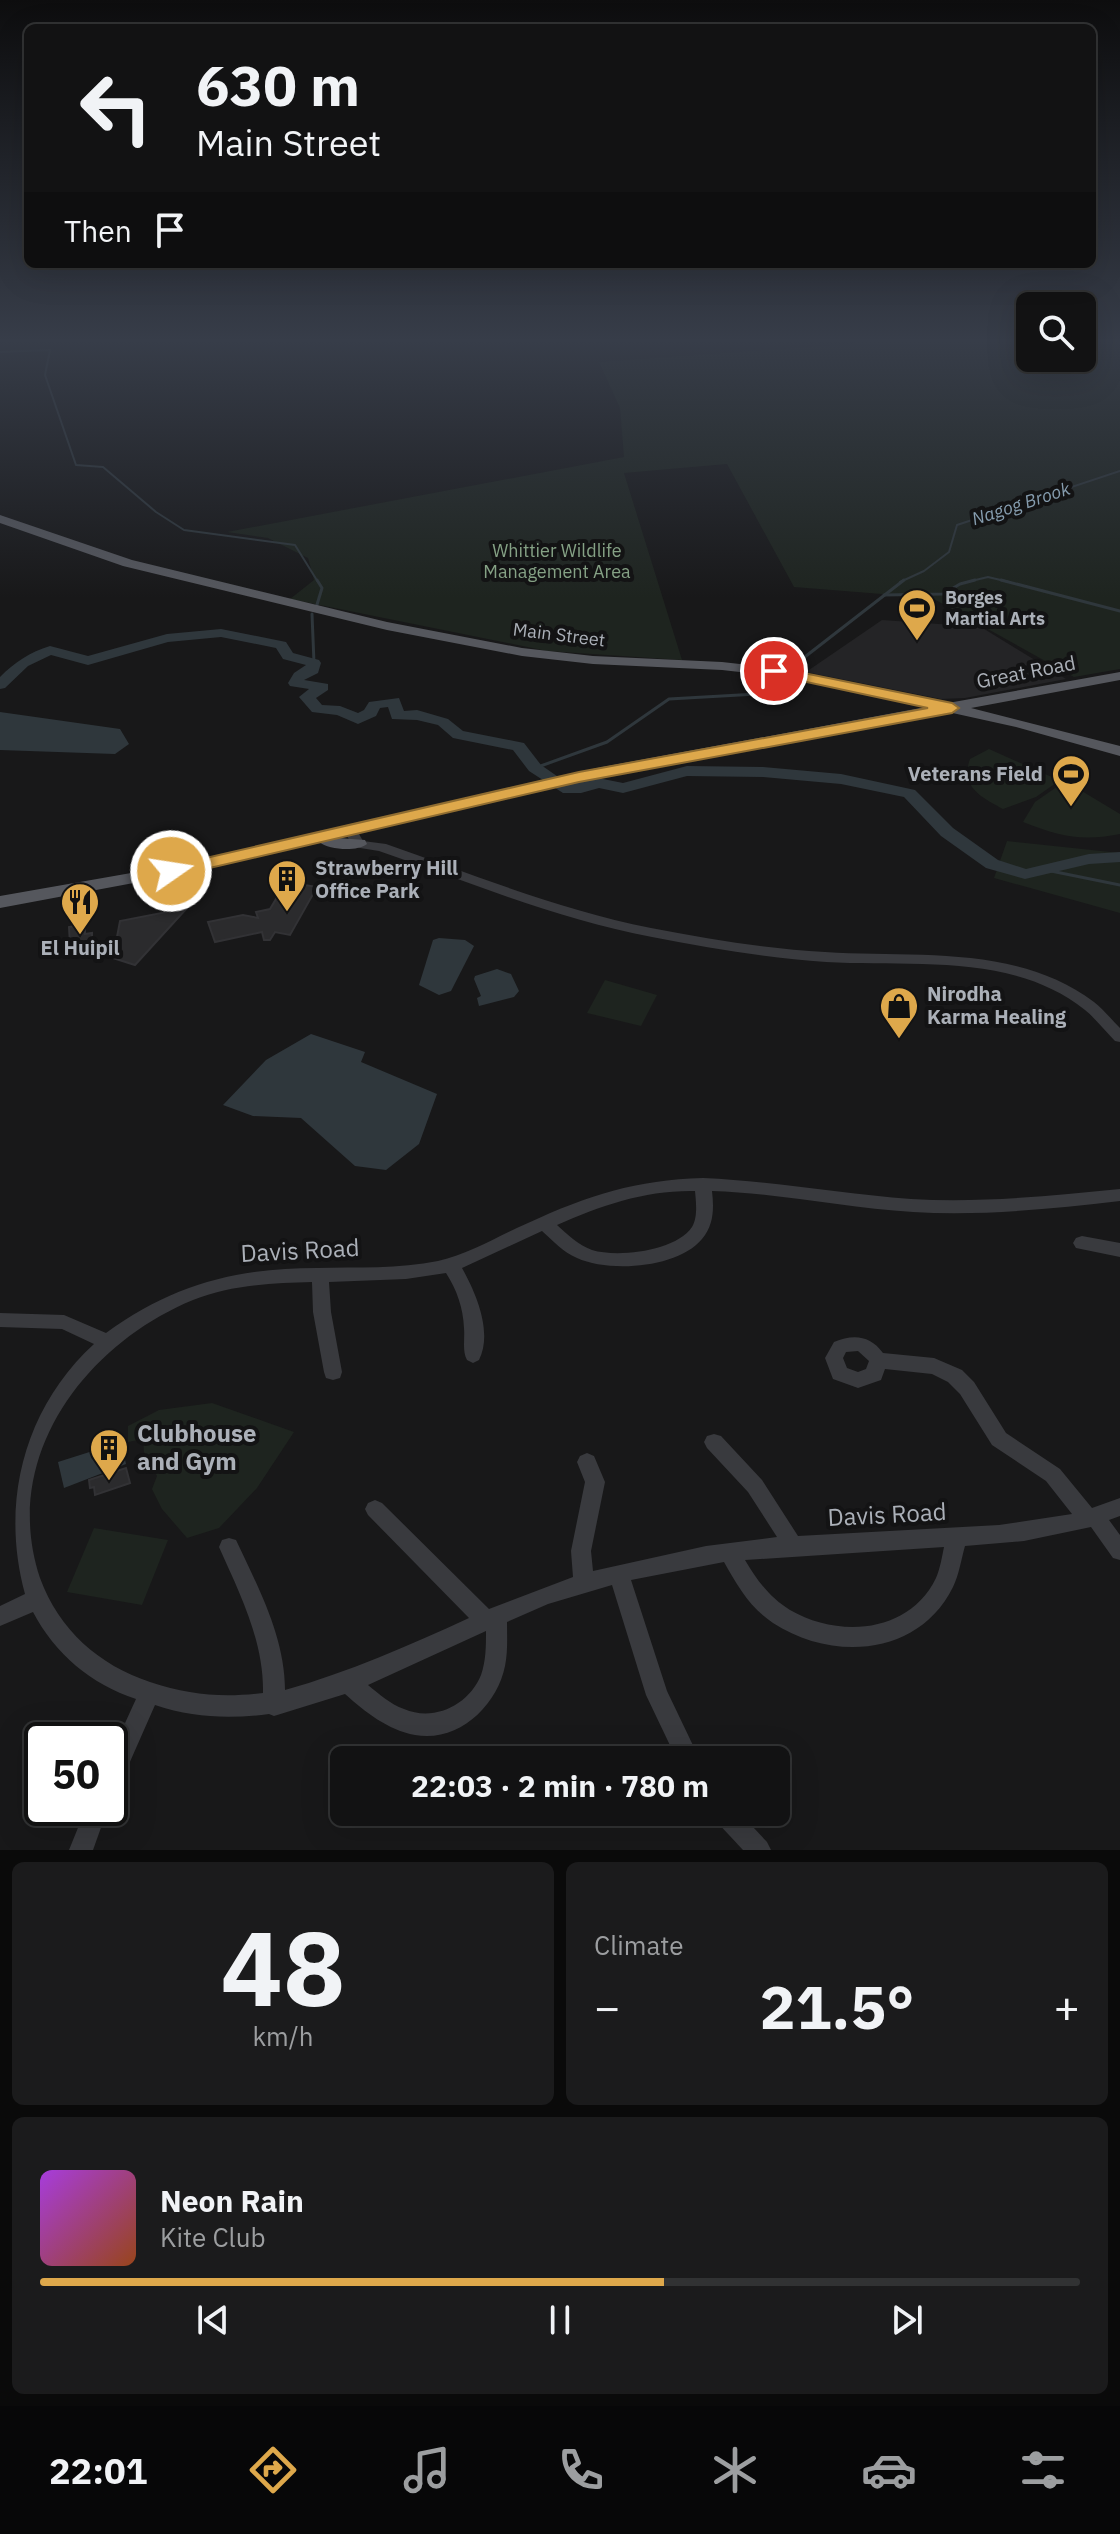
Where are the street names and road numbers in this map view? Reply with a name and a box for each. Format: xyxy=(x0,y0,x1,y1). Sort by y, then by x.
street label: Main Street xyxy=(512,617,606,652)
street label: Great Road xyxy=(974,649,1078,694)
street label: Davis Road xyxy=(240,1231,360,1269)
street label: Davis Road xyxy=(827,1495,947,1533)

